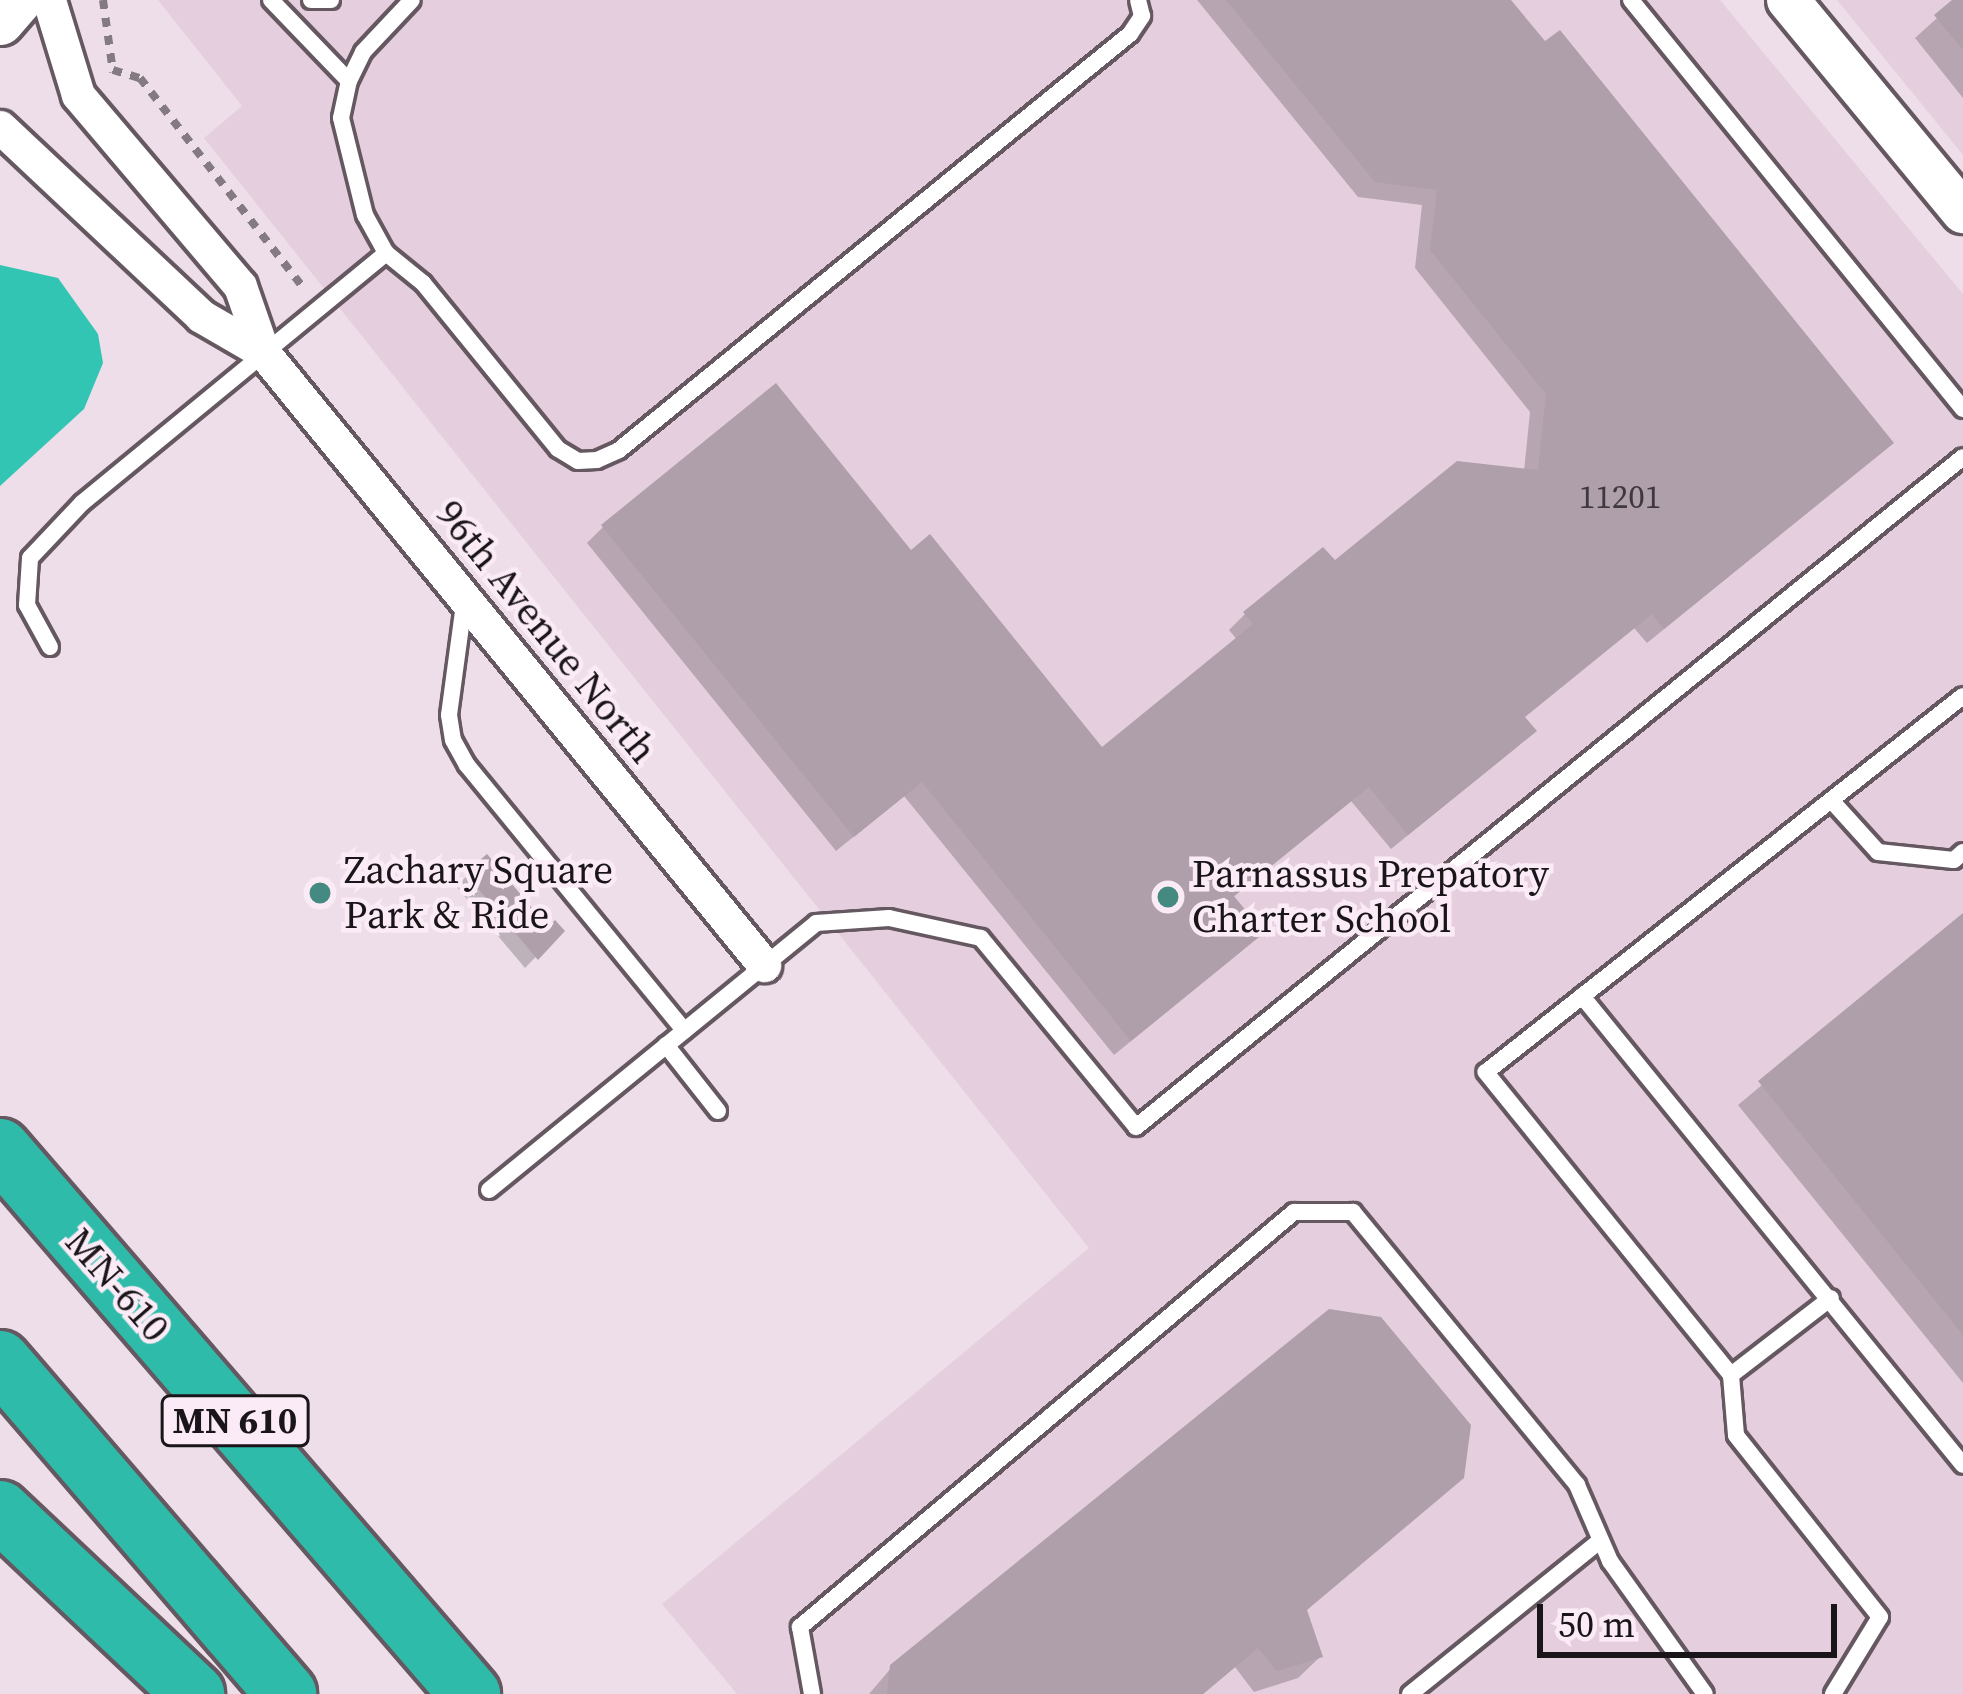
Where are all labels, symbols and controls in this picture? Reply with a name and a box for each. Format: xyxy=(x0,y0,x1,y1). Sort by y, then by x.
house number: 11201 xyxy=(1579,477,1661,517)
street label: 96th Avenue North xyxy=(426,491,666,773)
place label: Zachary Square Park & Ride xyxy=(344,848,613,939)
place label: Parnassus Prepatory Charter School xyxy=(1192,852,1549,943)
marker: Zachary Square Park & Ride xyxy=(307,880,333,906)
marker: Parnassus Prepatory Charter School xyxy=(1155,884,1181,910)
street label: MN-610 xyxy=(55,1219,179,1351)
road number: MN 610 xyxy=(160,1391,310,1451)
scale bar xyxy=(1543,1580,1843,1654)
text: 50 m xyxy=(1558,1600,1635,1649)

